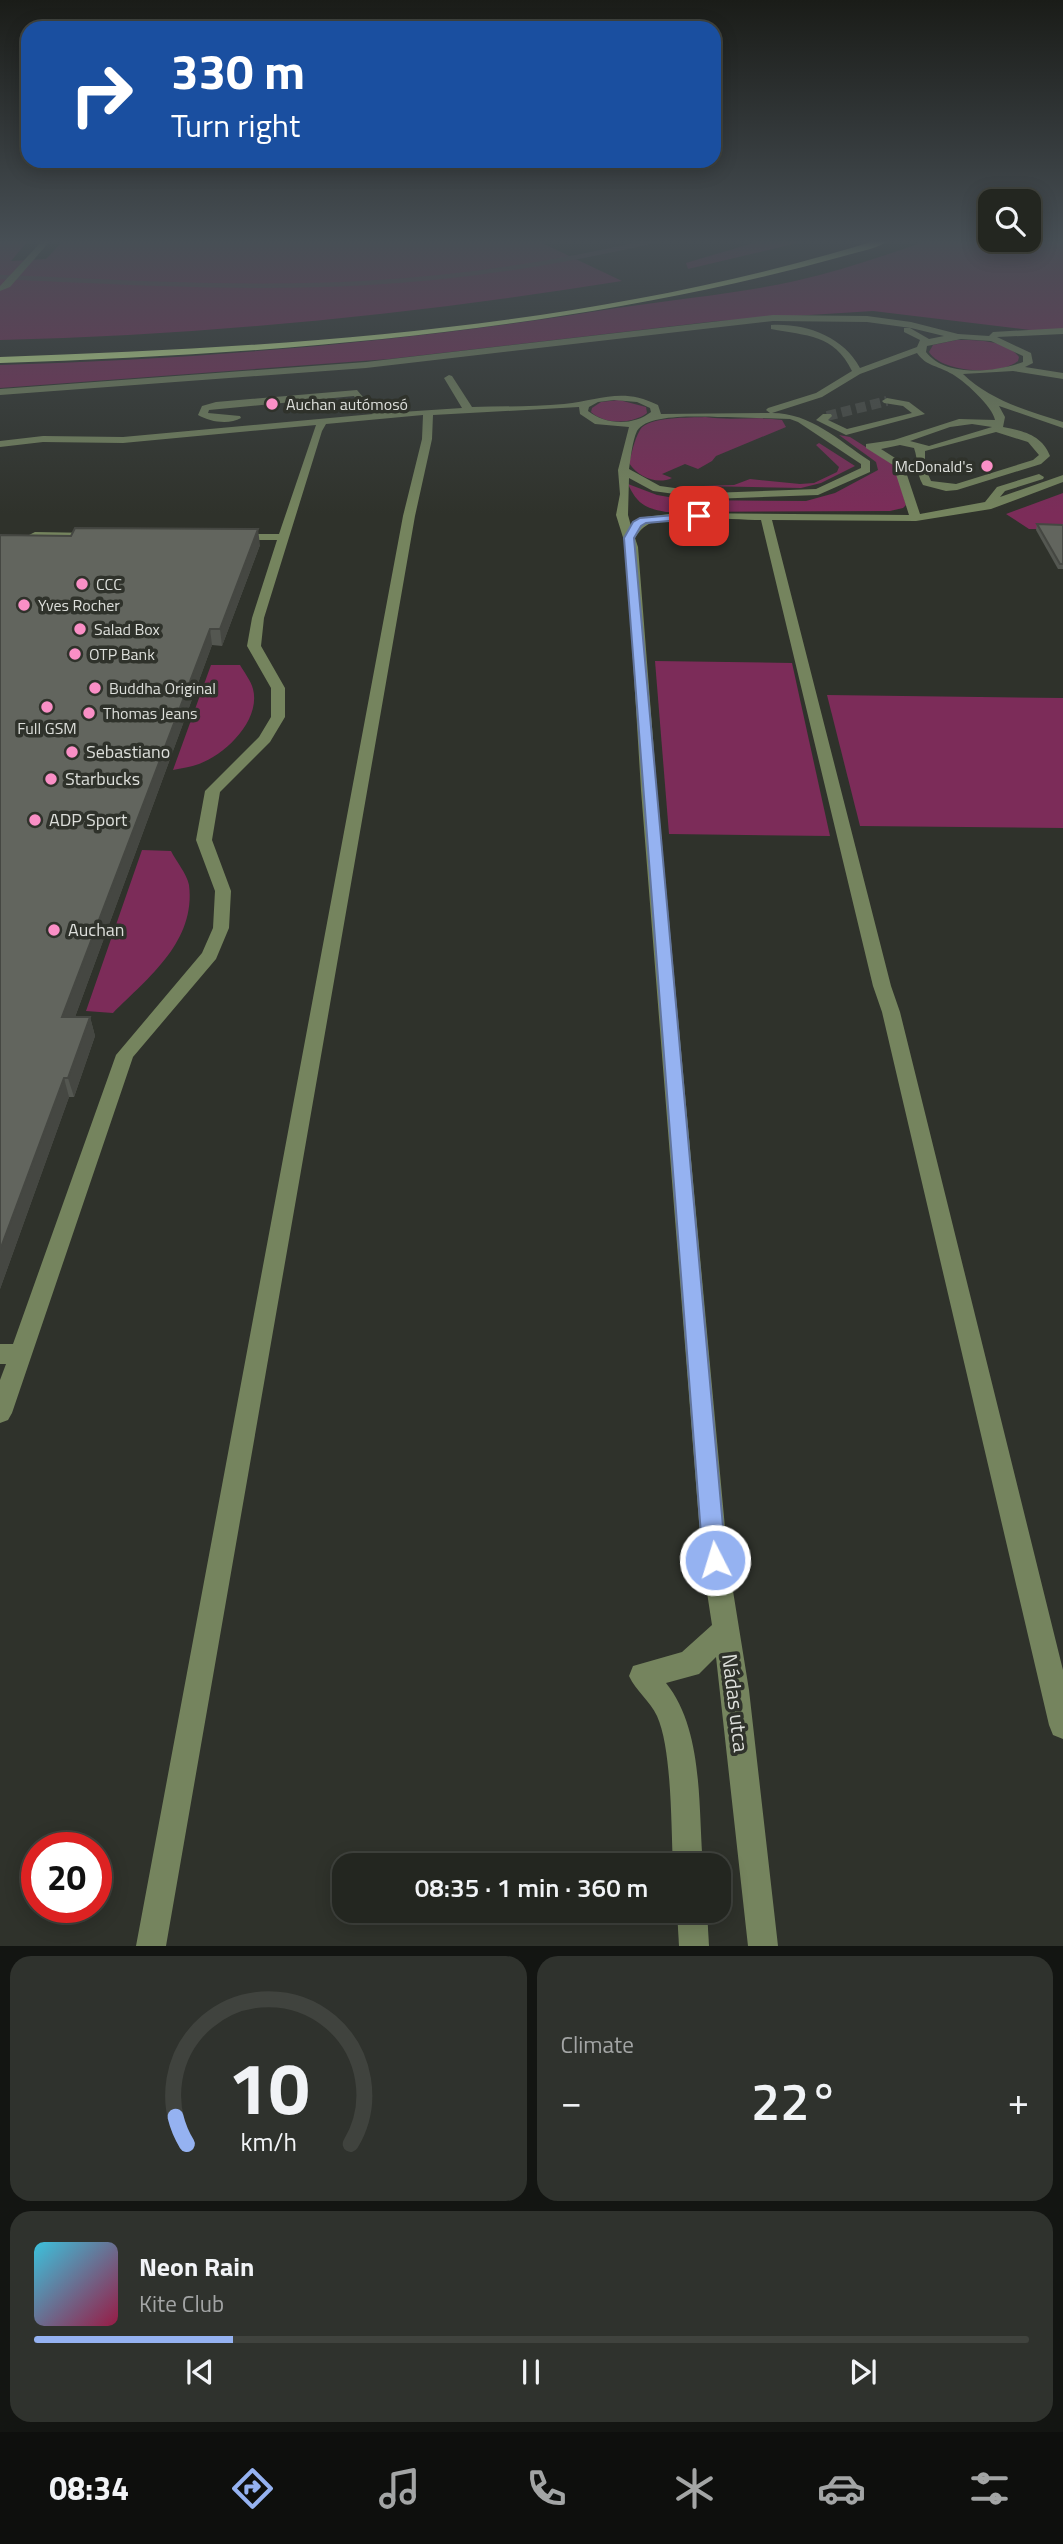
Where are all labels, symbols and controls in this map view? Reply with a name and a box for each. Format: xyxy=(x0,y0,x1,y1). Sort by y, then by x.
text: 330 m xyxy=(171,33,305,108)
icon: right xyxy=(56,49,147,140)
text: Turn right xyxy=(171,101,300,149)
map controls xyxy=(978,189,1041,252)
button: search xyxy=(978,189,1041,252)
place label: Auchan autómosó xyxy=(286,392,408,416)
marker: Auchan autómosó xyxy=(264,396,280,412)
place label: McDonald's xyxy=(894,454,973,478)
marker: McDonald's xyxy=(979,458,995,474)
pin xyxy=(669,486,729,546)
icon: arrive xyxy=(680,497,718,535)
place label: CCC xyxy=(96,572,122,596)
marker: CCC xyxy=(74,576,90,592)
place label: Yves Rocher xyxy=(38,593,120,617)
marker: Yves Rocher xyxy=(16,597,32,613)
place label: Salad Box xyxy=(94,617,160,641)
marker: Salad Box xyxy=(72,621,88,637)
place label: OTP Bank xyxy=(89,642,155,666)
marker: OTP Bank xyxy=(67,646,83,662)
place label: Buddha Original xyxy=(109,676,216,700)
marker: Buddha Original xyxy=(87,680,103,696)
marker: Full GSM xyxy=(39,699,55,715)
place label: Thomas Jeans xyxy=(103,701,197,725)
marker: Thomas Jeans xyxy=(81,705,97,721)
place label: Full GSM xyxy=(17,716,77,740)
place label: Sebastiano xyxy=(86,738,170,765)
marker: Sebastiano xyxy=(64,744,80,760)
place label: Starbucks xyxy=(65,765,140,792)
marker: Starbucks xyxy=(43,771,59,787)
place label: ADP Sport xyxy=(49,806,128,833)
marker: ADP Sport xyxy=(27,812,43,828)
place label: Auchan xyxy=(68,916,124,943)
marker: Auchan xyxy=(46,922,62,938)
position arrow xyxy=(678,1523,752,1597)
street label: Nádas utca xyxy=(714,1652,758,1754)
speed limit sign: 20 xyxy=(21,1832,112,1923)
text: 08:35 · 1 min · 360 m xyxy=(415,1868,648,1907)
text: Climate xyxy=(561,2027,634,2062)
text: 10 xyxy=(227,2033,309,2143)
text: 22° xyxy=(751,2061,838,2140)
text: − xyxy=(561,2072,582,2130)
text: + xyxy=(1008,2072,1029,2130)
text: km/h xyxy=(240,2123,297,2161)
text: Neon Rain xyxy=(139,2247,254,2286)
text: Kite Club xyxy=(139,2286,224,2321)
icon: previous xyxy=(181,2353,219,2391)
icon: pause xyxy=(512,2353,550,2391)
icon: next xyxy=(844,2353,882,2391)
text: 08:34 xyxy=(49,2464,129,2512)
icon: directions xyxy=(228,2464,277,2513)
icon: music xyxy=(375,2464,424,2513)
icon: phone xyxy=(522,2464,571,2513)
icon: climate xyxy=(670,2464,719,2513)
icon: car xyxy=(817,2464,866,2513)
icon: filters xyxy=(965,2464,1014,2513)

